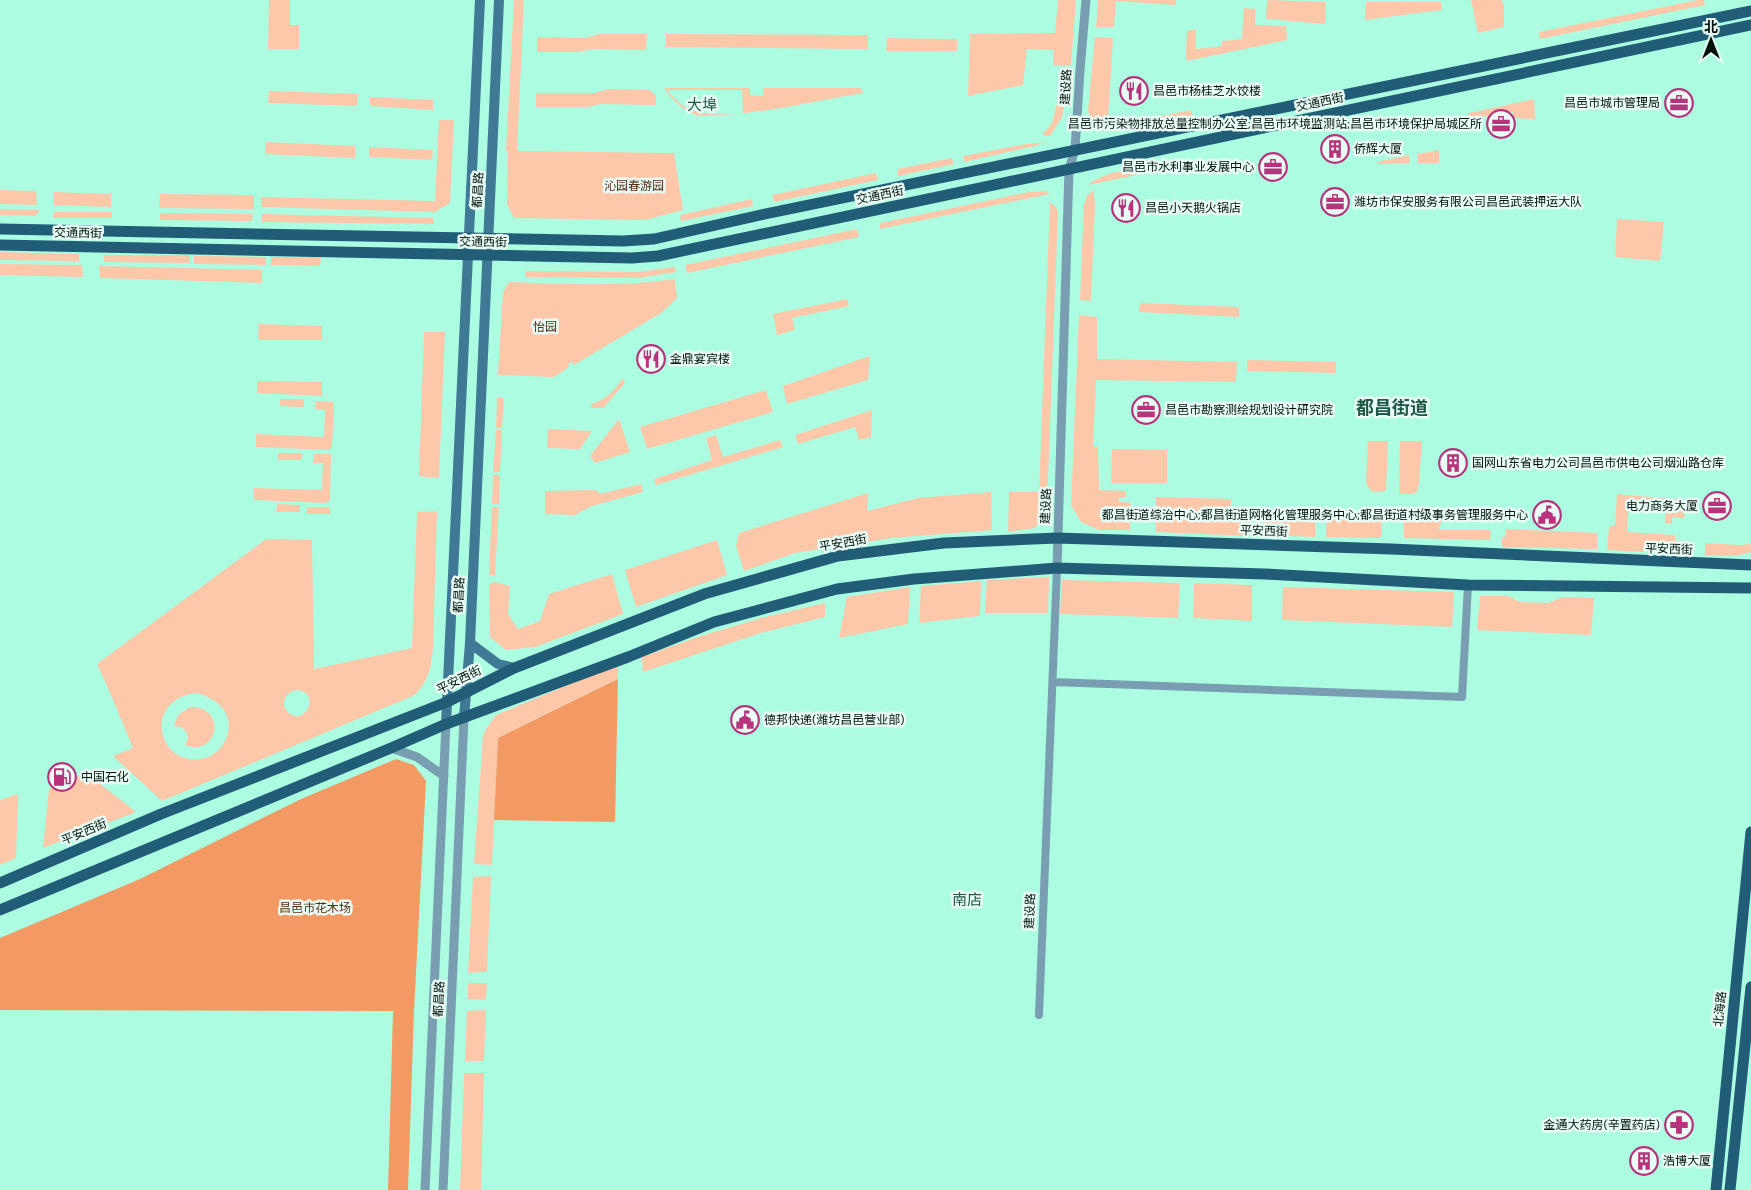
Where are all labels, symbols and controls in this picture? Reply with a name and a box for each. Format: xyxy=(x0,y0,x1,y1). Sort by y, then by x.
north arrow xyxy=(1686,15,1736,65)
text: 北 xyxy=(1704,19,1718,36)
street label: 建设路 xyxy=(1058,69,1074,105)
restaurant icon: 昌邑市杨桂芝水饺楼 xyxy=(1119,76,1149,106)
place label: 昌邑市杨桂芝水饺楼 xyxy=(1153,84,1261,98)
office icon: 昌邑市城市管理局 xyxy=(1664,88,1694,118)
street label: 交通西街 xyxy=(1295,90,1345,114)
district label: 大埠 xyxy=(687,96,717,114)
place label: 昌邑市城市管理局 xyxy=(1564,96,1660,110)
office icon: 昌邑市污染物排放总量控制办公室;昌邑市环境监测站;昌邑市环境保护局城区所 xyxy=(1486,109,1516,139)
place label: 昌邑市污染物排放总量控制办公室;昌邑市环境监测站;昌邑市环境保护局城区所 xyxy=(1068,117,1482,131)
building icon: 侨辉大厦 xyxy=(1320,134,1350,164)
place label: 侨辉大厦 xyxy=(1354,142,1402,156)
office icon: 昌邑市水利事业发展中心 xyxy=(1258,152,1288,182)
place label: 昌邑市水利事业发展中心 xyxy=(1122,160,1254,174)
street label: 都昌路 xyxy=(470,172,486,208)
park label: 沁园春游园 xyxy=(604,179,664,193)
street label: 交通西街 xyxy=(855,183,905,207)
office icon: 潍坊市保安服务有限公司昌邑武装押运大队 xyxy=(1320,187,1350,217)
restaurant icon: 昌邑小天鹅火锅店 xyxy=(1111,193,1141,223)
place label: 潍坊市保安服务有限公司昌邑武装押运大队 xyxy=(1354,195,1582,209)
place label: 昌邑小天鹅火锅店 xyxy=(1145,201,1241,215)
street label: 交通西街 xyxy=(54,226,102,240)
street label: 交通西街 xyxy=(459,235,507,249)
park label: 怡园 xyxy=(533,320,557,334)
restaurant icon: 金鼎宴宾楼 xyxy=(636,344,666,374)
place label: 金鼎宴宾楼 xyxy=(670,352,730,366)
office icon: 昌邑市勘察测绘规划设计研究院 xyxy=(1131,395,1161,425)
district label: 都昌街道 xyxy=(1356,397,1428,419)
place label: 昌邑市勘察测绘规划设计研究院 xyxy=(1165,403,1333,417)
building icon: 国网山东省电力公司昌邑市供电公司烟汕路仓库 xyxy=(1438,448,1468,478)
place label: 国网山东省电力公司昌邑市供电公司烟汕路仓库 xyxy=(1472,456,1724,470)
street label: 建设路 xyxy=(1038,488,1054,524)
office icon: 电力商务大厦 xyxy=(1702,491,1732,521)
place label: 电力商务大厦 xyxy=(1626,499,1698,513)
public building icon: 都昌街道综治中心;都昌街道网格化管理服务中心;都昌街道村级事务管理服务中心 xyxy=(1532,500,1562,530)
place label: 都昌街道综治中心;都昌街道网格化管理服务中心;都昌街道村级事务管理服务中心 xyxy=(1102,508,1528,522)
street label: 平安西街 xyxy=(1240,523,1288,539)
street label: 平安西街 xyxy=(818,532,868,554)
street label: 平安西街 xyxy=(1645,541,1693,557)
street label: 都昌路 xyxy=(451,577,467,613)
street label: 平安西街 xyxy=(434,663,484,697)
public building icon: 德邦快递(潍坊昌邑营业部) xyxy=(730,705,760,735)
place label: 德邦快递(潍坊昌邑营业部) xyxy=(764,713,904,727)
fuel station icon: 中国石化 xyxy=(47,762,77,792)
place label: 中国石化 xyxy=(81,770,129,784)
street label: 平安西街 xyxy=(59,816,109,848)
district label: 南店 xyxy=(952,891,982,909)
street label: 建设路 xyxy=(1022,893,1038,929)
park label: 昌邑市花木场 xyxy=(279,901,351,915)
street label: 都昌路 xyxy=(431,981,447,1017)
street label: 北海路 xyxy=(1711,990,1729,1028)
pharmacy icon: 金通大药房(辛置药店) xyxy=(1664,1110,1694,1140)
place label: 金通大药房(辛置药店) xyxy=(1544,1118,1660,1132)
building icon: 浩博大厦 xyxy=(1629,1146,1659,1176)
place label: 浩博大厦 xyxy=(1663,1154,1711,1168)

